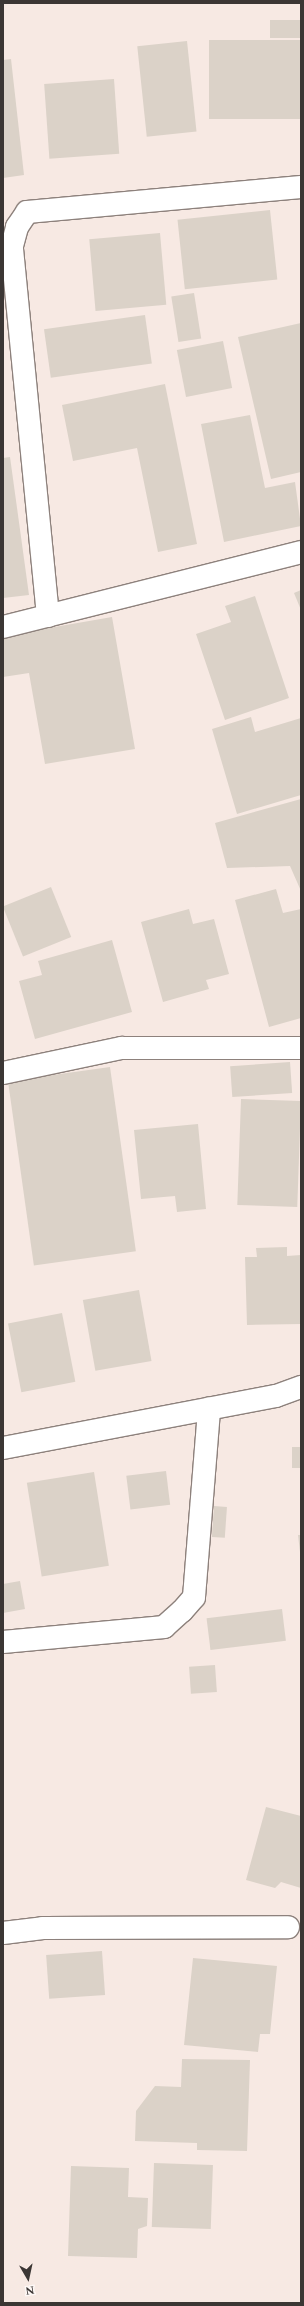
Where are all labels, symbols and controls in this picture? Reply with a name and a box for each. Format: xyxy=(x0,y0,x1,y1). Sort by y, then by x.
north arrow xyxy=(8,2258,48,2298)
text: N xyxy=(24,2281,36,2299)

